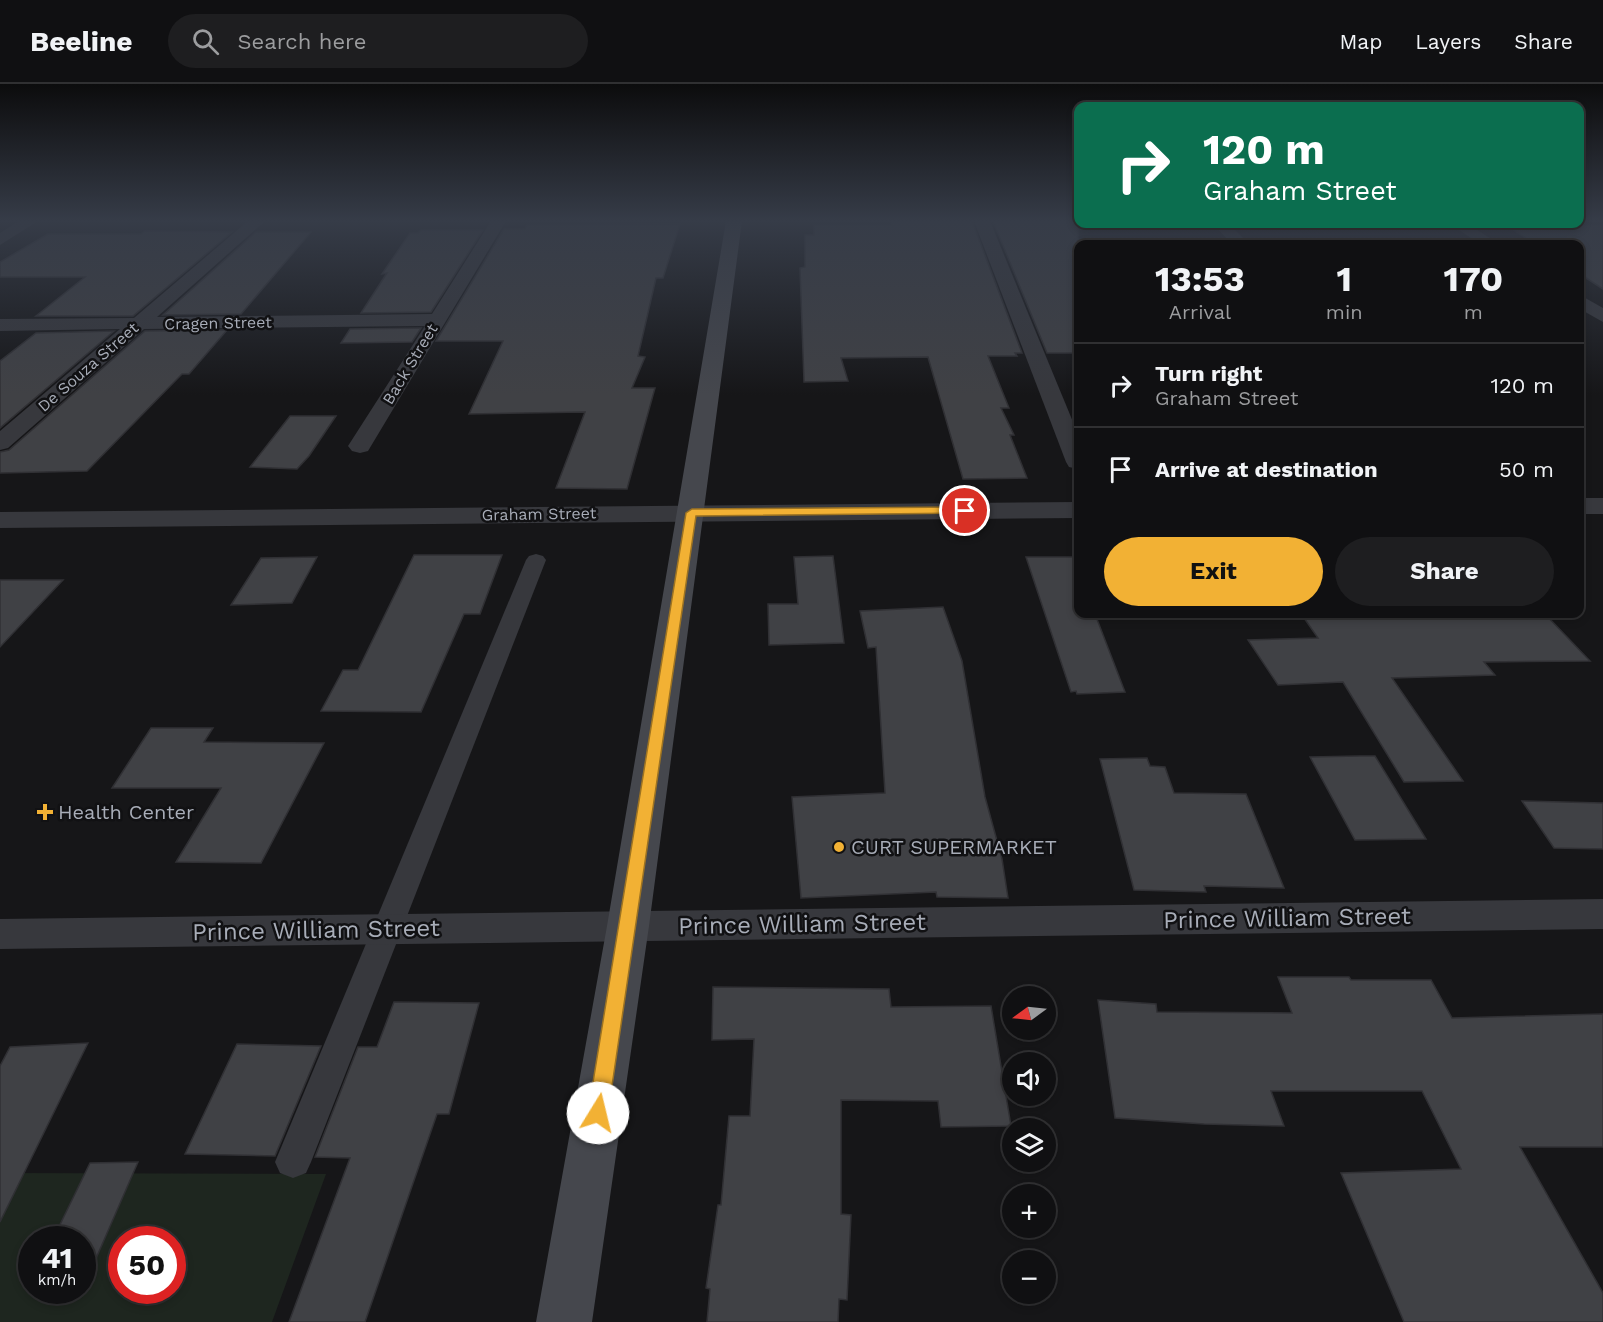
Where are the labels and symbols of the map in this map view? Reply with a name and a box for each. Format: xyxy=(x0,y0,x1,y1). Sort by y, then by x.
street label: Cragen Street xyxy=(164,313,272,333)
street label: De Souza Street xyxy=(34,318,142,416)
street label: Back Street xyxy=(378,320,442,408)
pin xyxy=(939,485,990,536)
street label: Graham Street xyxy=(481,503,597,525)
place label: Health Center xyxy=(58,800,194,824)
marker: Health Center xyxy=(36,803,54,821)
place label: CURT SUPERMARKET xyxy=(851,835,1057,859)
marker: CURT SUPERMARKET xyxy=(832,840,846,854)
street label: Prince William Street xyxy=(1163,902,1411,934)
street label: Prince William Street xyxy=(678,908,926,940)
street label: Prince William Street xyxy=(192,914,440,946)
north arrow xyxy=(1002,986,1056,1040)
position arrow xyxy=(566,1081,630,1145)
speed limit sign: 50 xyxy=(108,1226,186,1304)

